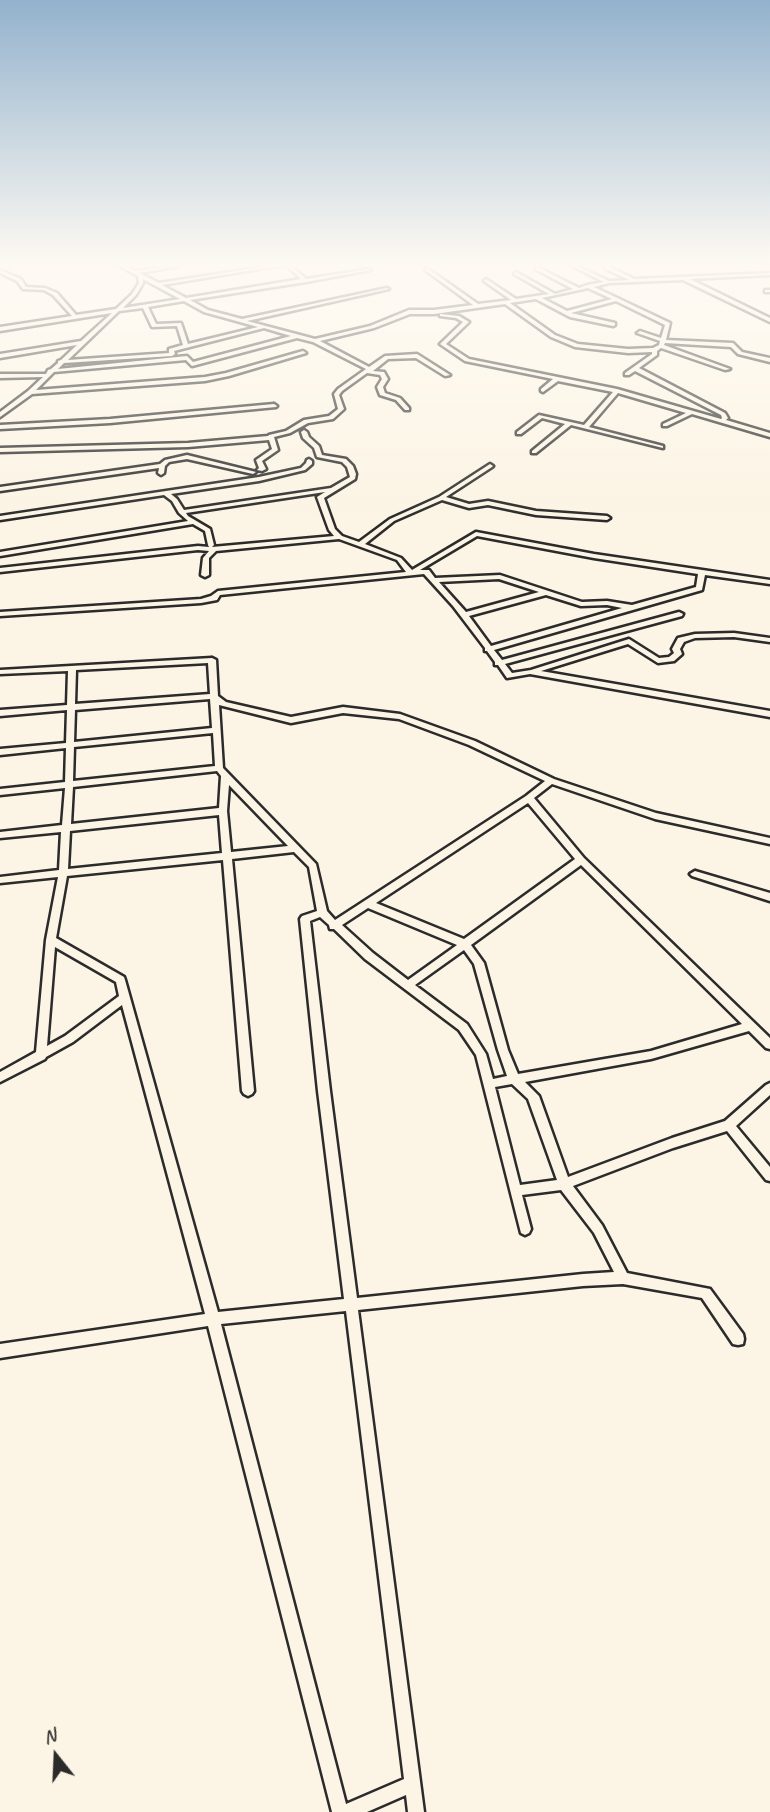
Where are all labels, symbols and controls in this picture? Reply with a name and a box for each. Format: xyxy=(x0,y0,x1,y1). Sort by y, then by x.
north arrow xyxy=(21,1721,91,1791)
text: N xyxy=(40,1723,59,1749)

